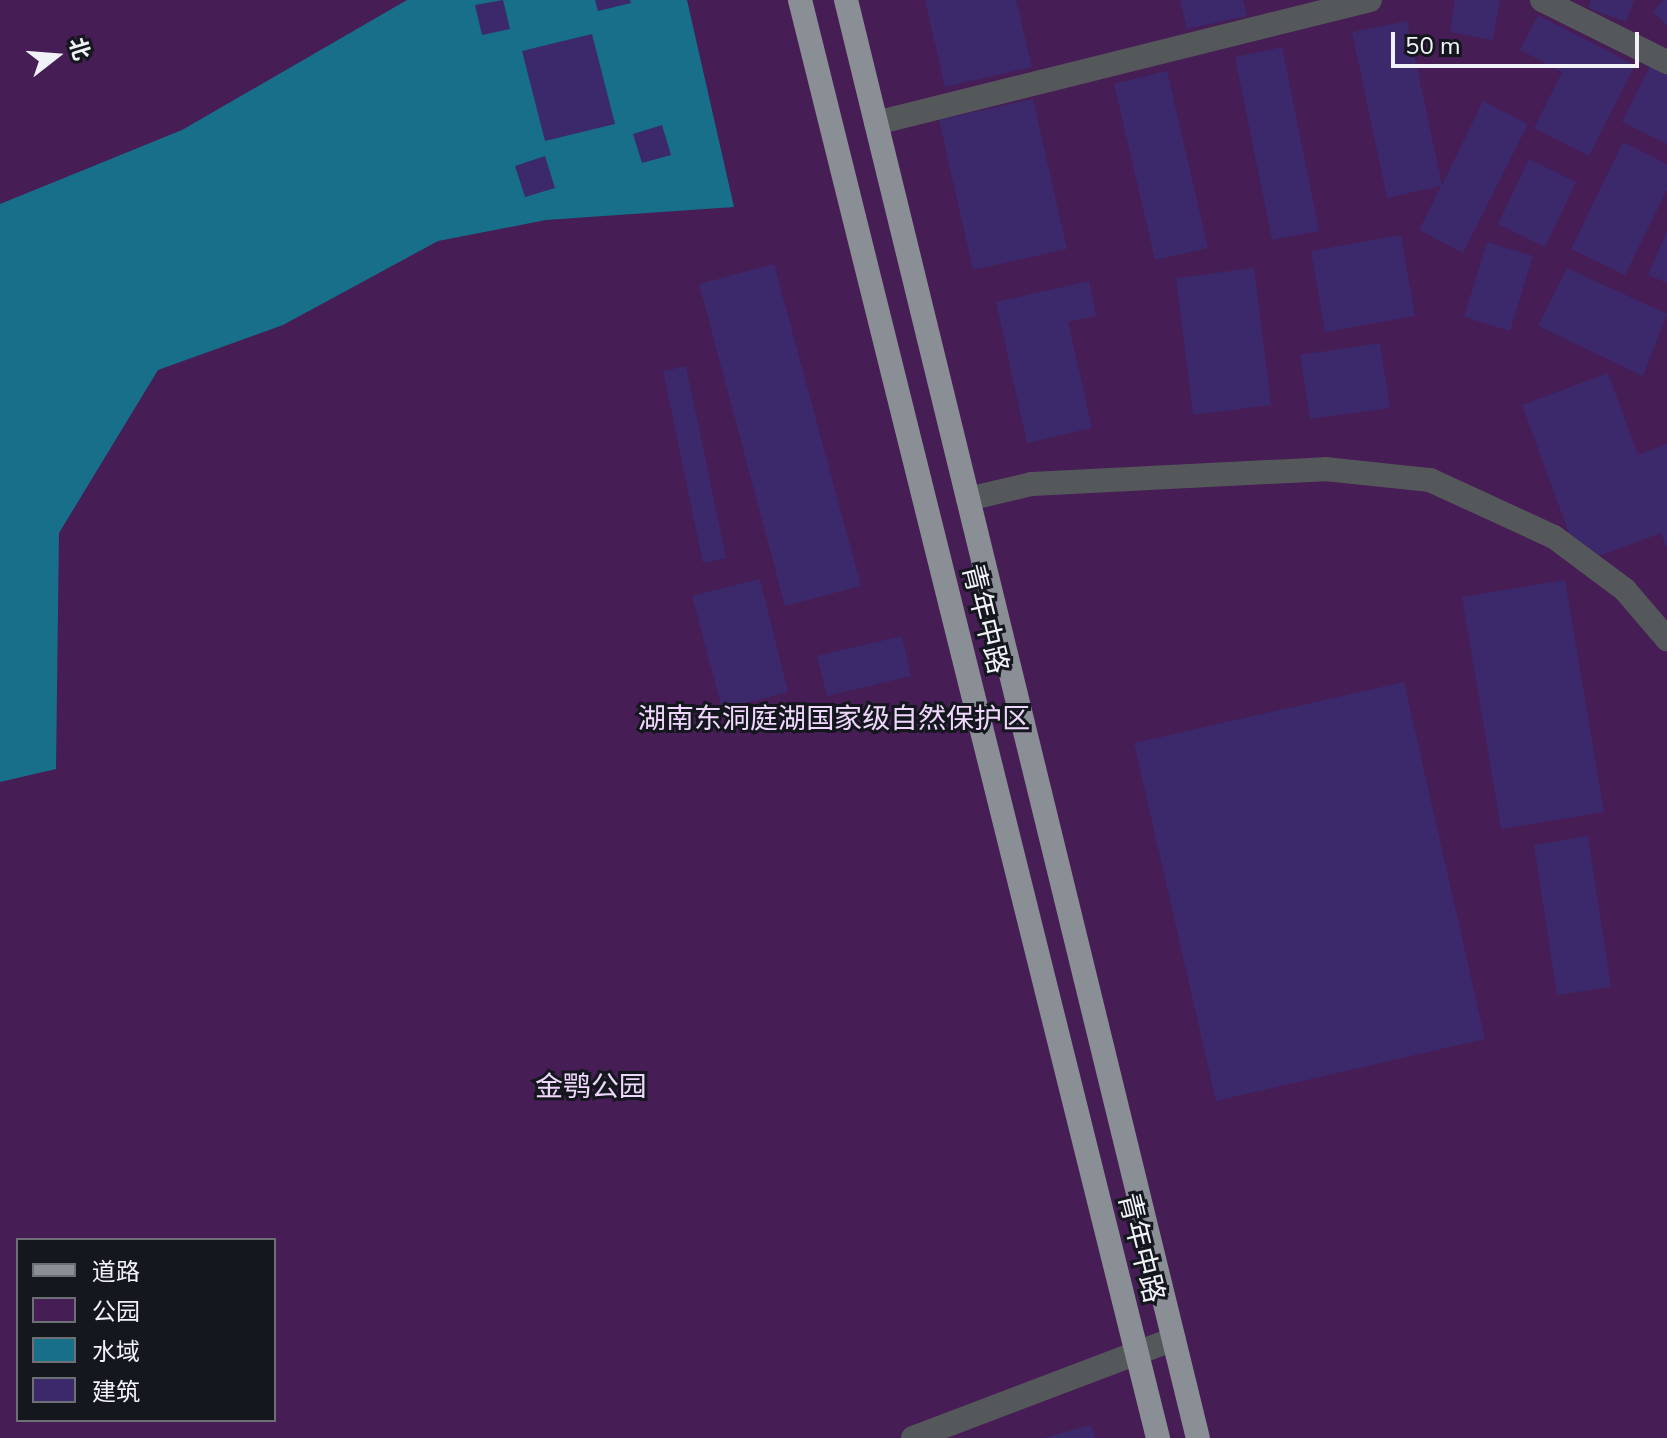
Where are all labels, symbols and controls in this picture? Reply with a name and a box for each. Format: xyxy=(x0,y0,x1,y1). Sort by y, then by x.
north arrow xyxy=(16,16,96,96)
scale bar xyxy=(1395,16,1643,66)
text: 50 m xyxy=(1405,30,1461,62)
text: 北 xyxy=(61,34,97,64)
street label: 青年中路 xyxy=(955,561,1015,677)
park label: 湖南东洞庭湖国家级自然保护区 xyxy=(638,702,1030,736)
park label: 金鹗公园 xyxy=(535,1070,647,1104)
street label: 青年中路 xyxy=(1111,1190,1171,1306)
legend xyxy=(16,1238,276,1422)
text: 道路 xyxy=(92,1256,140,1288)
text: 公园 xyxy=(92,1296,140,1328)
text: 水域 xyxy=(92,1336,140,1368)
text: 建筑 xyxy=(92,1376,140,1408)

